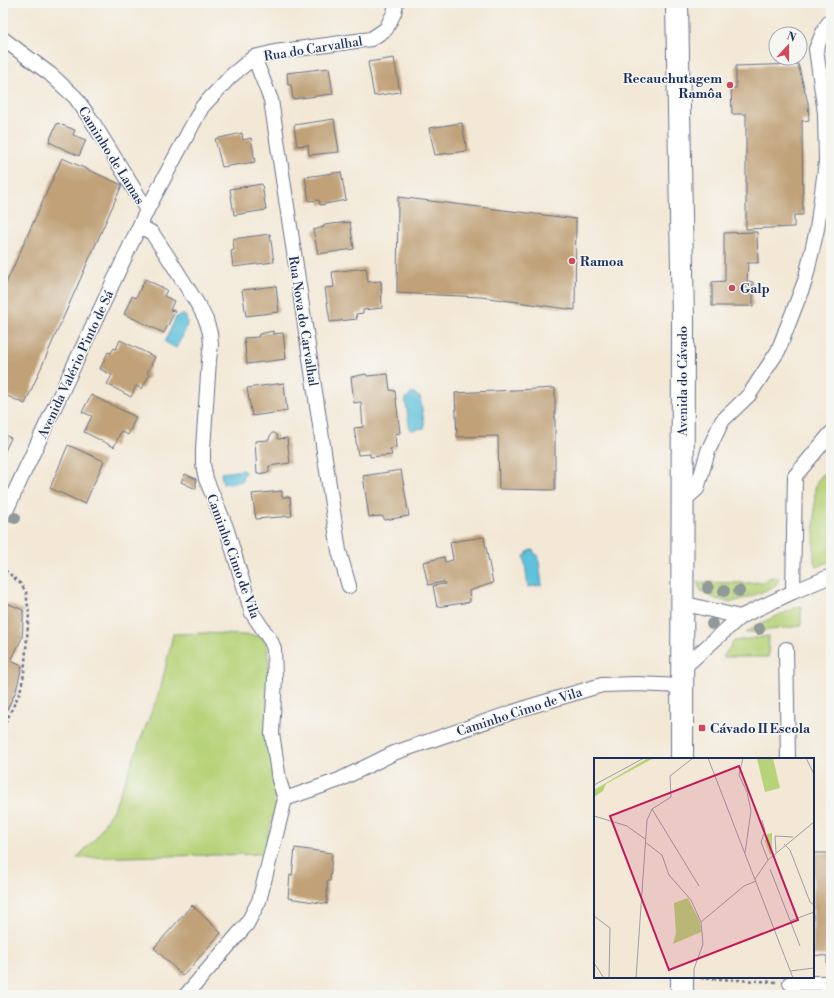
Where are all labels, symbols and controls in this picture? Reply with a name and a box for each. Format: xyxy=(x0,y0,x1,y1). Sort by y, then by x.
north arrow xyxy=(768,26,808,66)
text: N xyxy=(785,30,798,46)
street label: Rua do Carvalhal xyxy=(263,33,364,65)
place label: Recauchutagem Ramôa xyxy=(623,71,723,102)
marker: Recauchutagem Ramôa xyxy=(725,80,735,90)
street label: Caminho de Lamas xyxy=(75,104,148,208)
place label: Ramoa xyxy=(580,254,624,270)
street label: Rua Nova do Carvalhal xyxy=(285,255,321,388)
marker: Ramoa xyxy=(567,256,577,266)
place label: Galp xyxy=(740,281,770,297)
marker: Galp xyxy=(727,283,737,293)
street label: Avenida Valério Pinto de Sá xyxy=(34,288,117,442)
street label: Avenida do Cávado xyxy=(675,326,691,437)
street label: Caminho Cimo de Vila xyxy=(203,492,263,621)
street label: Caminho Cimo de Vila xyxy=(454,684,585,740)
place label: Cávado II Escola xyxy=(710,721,811,737)
marker: Cávado II Escola xyxy=(697,723,707,733)
inset map xyxy=(594,758,814,978)

